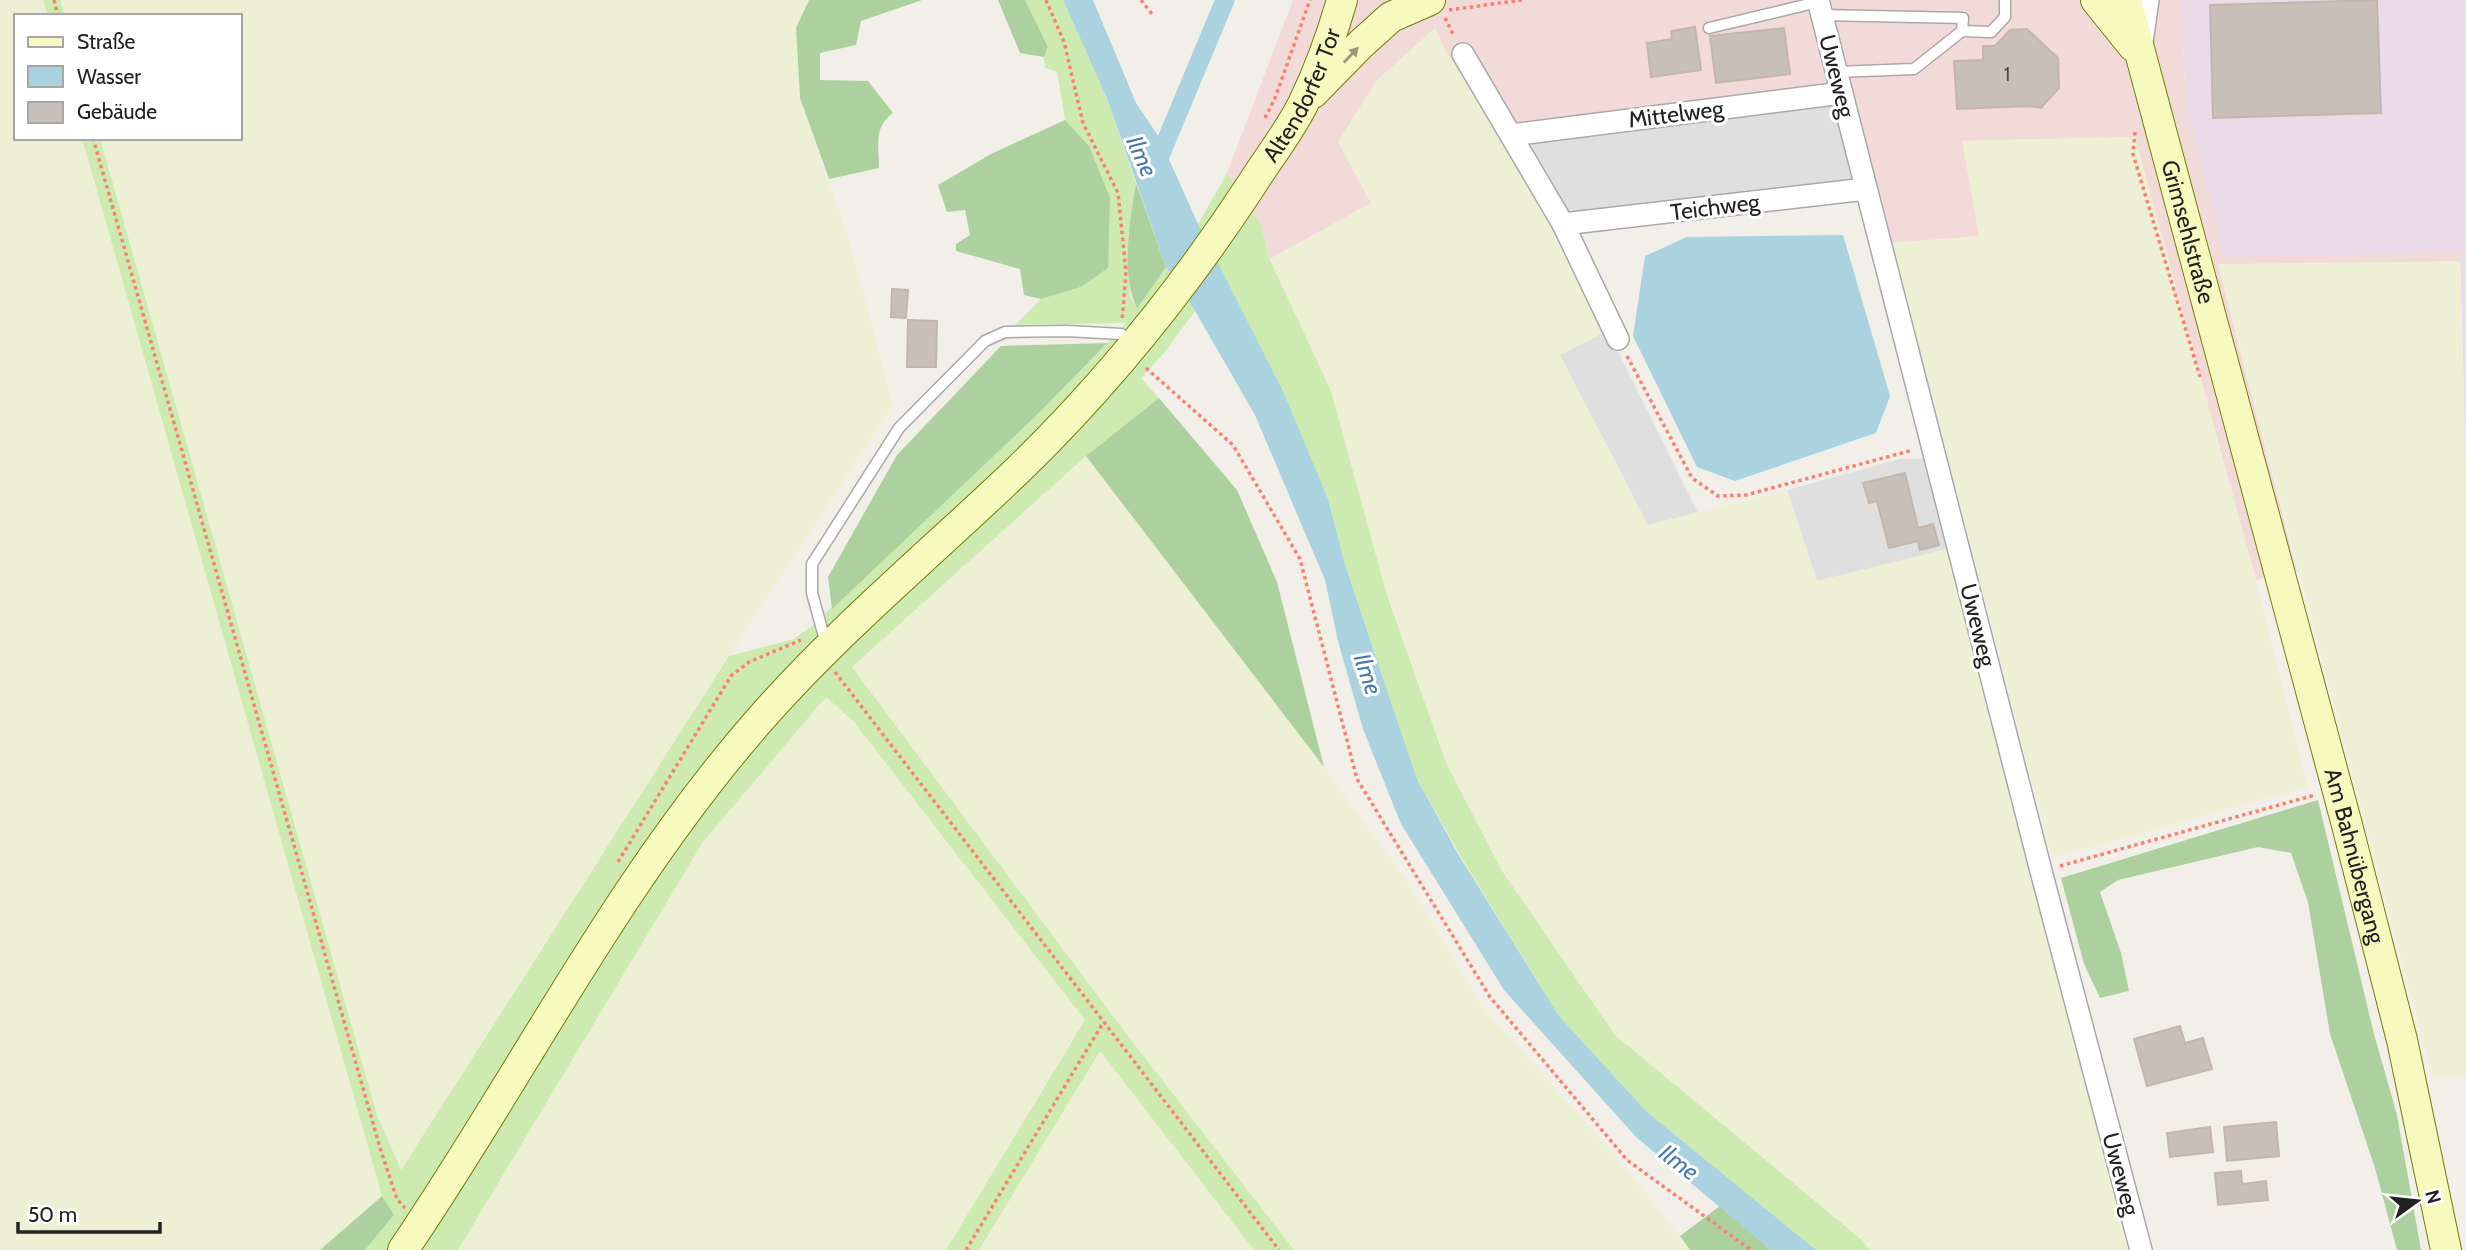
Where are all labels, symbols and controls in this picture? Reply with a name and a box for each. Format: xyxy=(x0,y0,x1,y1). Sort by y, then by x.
legend xyxy=(14,14,242,140)
street label: Altendorfer Tor xyxy=(1257,24,1347,167)
text: Straße xyxy=(77,29,136,54)
street label: Uweweg xyxy=(1813,32,1861,121)
one-way arrow xyxy=(1342,46,1359,63)
house number: 1 xyxy=(2004,63,2010,86)
text: Wasser xyxy=(77,64,141,89)
street label: Mittelweg xyxy=(1627,94,1726,134)
text: Gebäude xyxy=(77,99,157,124)
water label: Ilme xyxy=(1120,131,1164,181)
street label: Grimsehlstraße xyxy=(2156,157,2221,307)
street label: Teichweg xyxy=(1669,188,1762,226)
street label: Uweweg xyxy=(1954,581,2002,670)
water label: Ilme xyxy=(1348,650,1388,698)
street label: Am Bahnübergang xyxy=(2318,765,2391,947)
street label: Uweweg xyxy=(2097,1129,2146,1219)
water label: Ilme xyxy=(1654,1138,1704,1186)
north arrow xyxy=(2382,1166,2452,1236)
text: N xyxy=(2420,1187,2446,1206)
scale bar xyxy=(18,1190,159,1234)
text: 50 m xyxy=(28,1202,77,1227)

